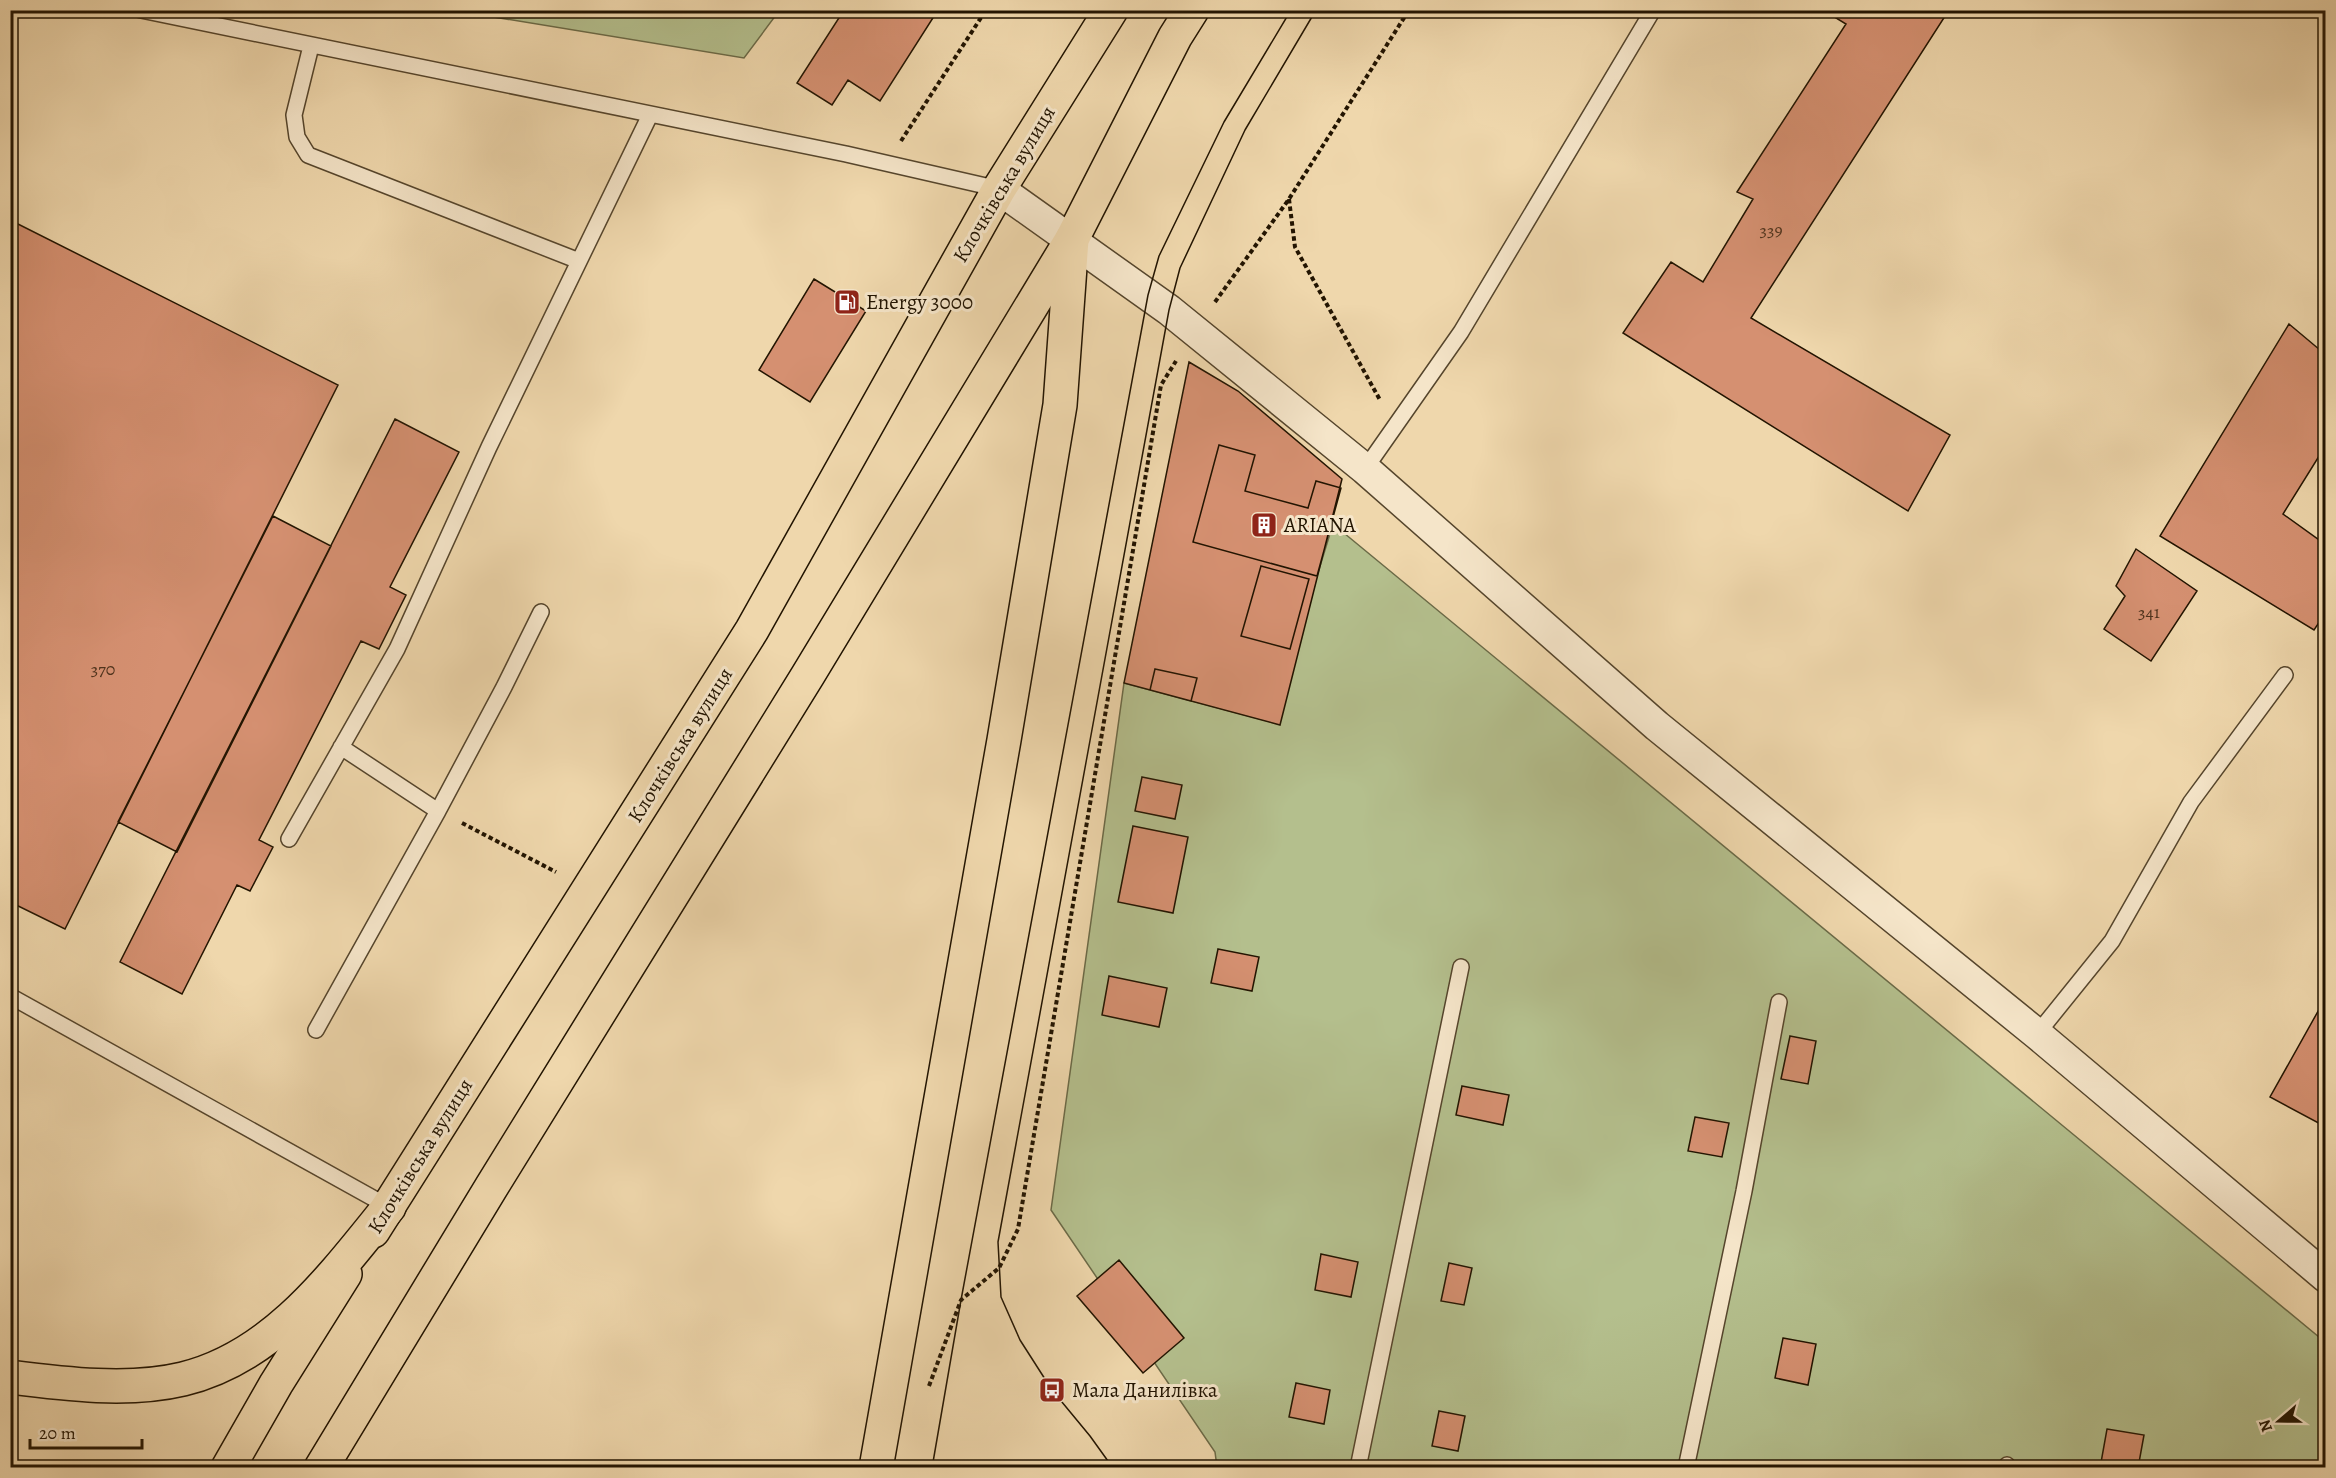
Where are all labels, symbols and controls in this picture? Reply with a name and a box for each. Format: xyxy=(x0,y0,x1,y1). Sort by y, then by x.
street label: Клочківська вулиця xyxy=(946,101,1062,267)
house number: 339 xyxy=(1759,218,1783,242)
fuel station icon: Energy 3000 xyxy=(832,287,862,317)
place label: Energy 3000 xyxy=(866,288,973,316)
building icon: ARIANA xyxy=(1249,510,1279,540)
place label: ARIANA xyxy=(1283,511,1357,539)
house number: 341 xyxy=(2138,600,2160,624)
house number: 370 xyxy=(91,657,115,681)
street label: Клочківська вулиця xyxy=(621,662,739,828)
street label: Клочківська вулиця xyxy=(361,1073,479,1239)
bus stop icon: Мала Данилівка xyxy=(1037,1375,1067,1405)
place label: Мала Данилівка xyxy=(1072,1376,1218,1404)
north arrow xyxy=(2249,1391,2309,1451)
scale bar xyxy=(30,1412,142,1450)
text: N xyxy=(2253,1416,2278,1435)
text: 20 m xyxy=(39,1421,76,1445)

